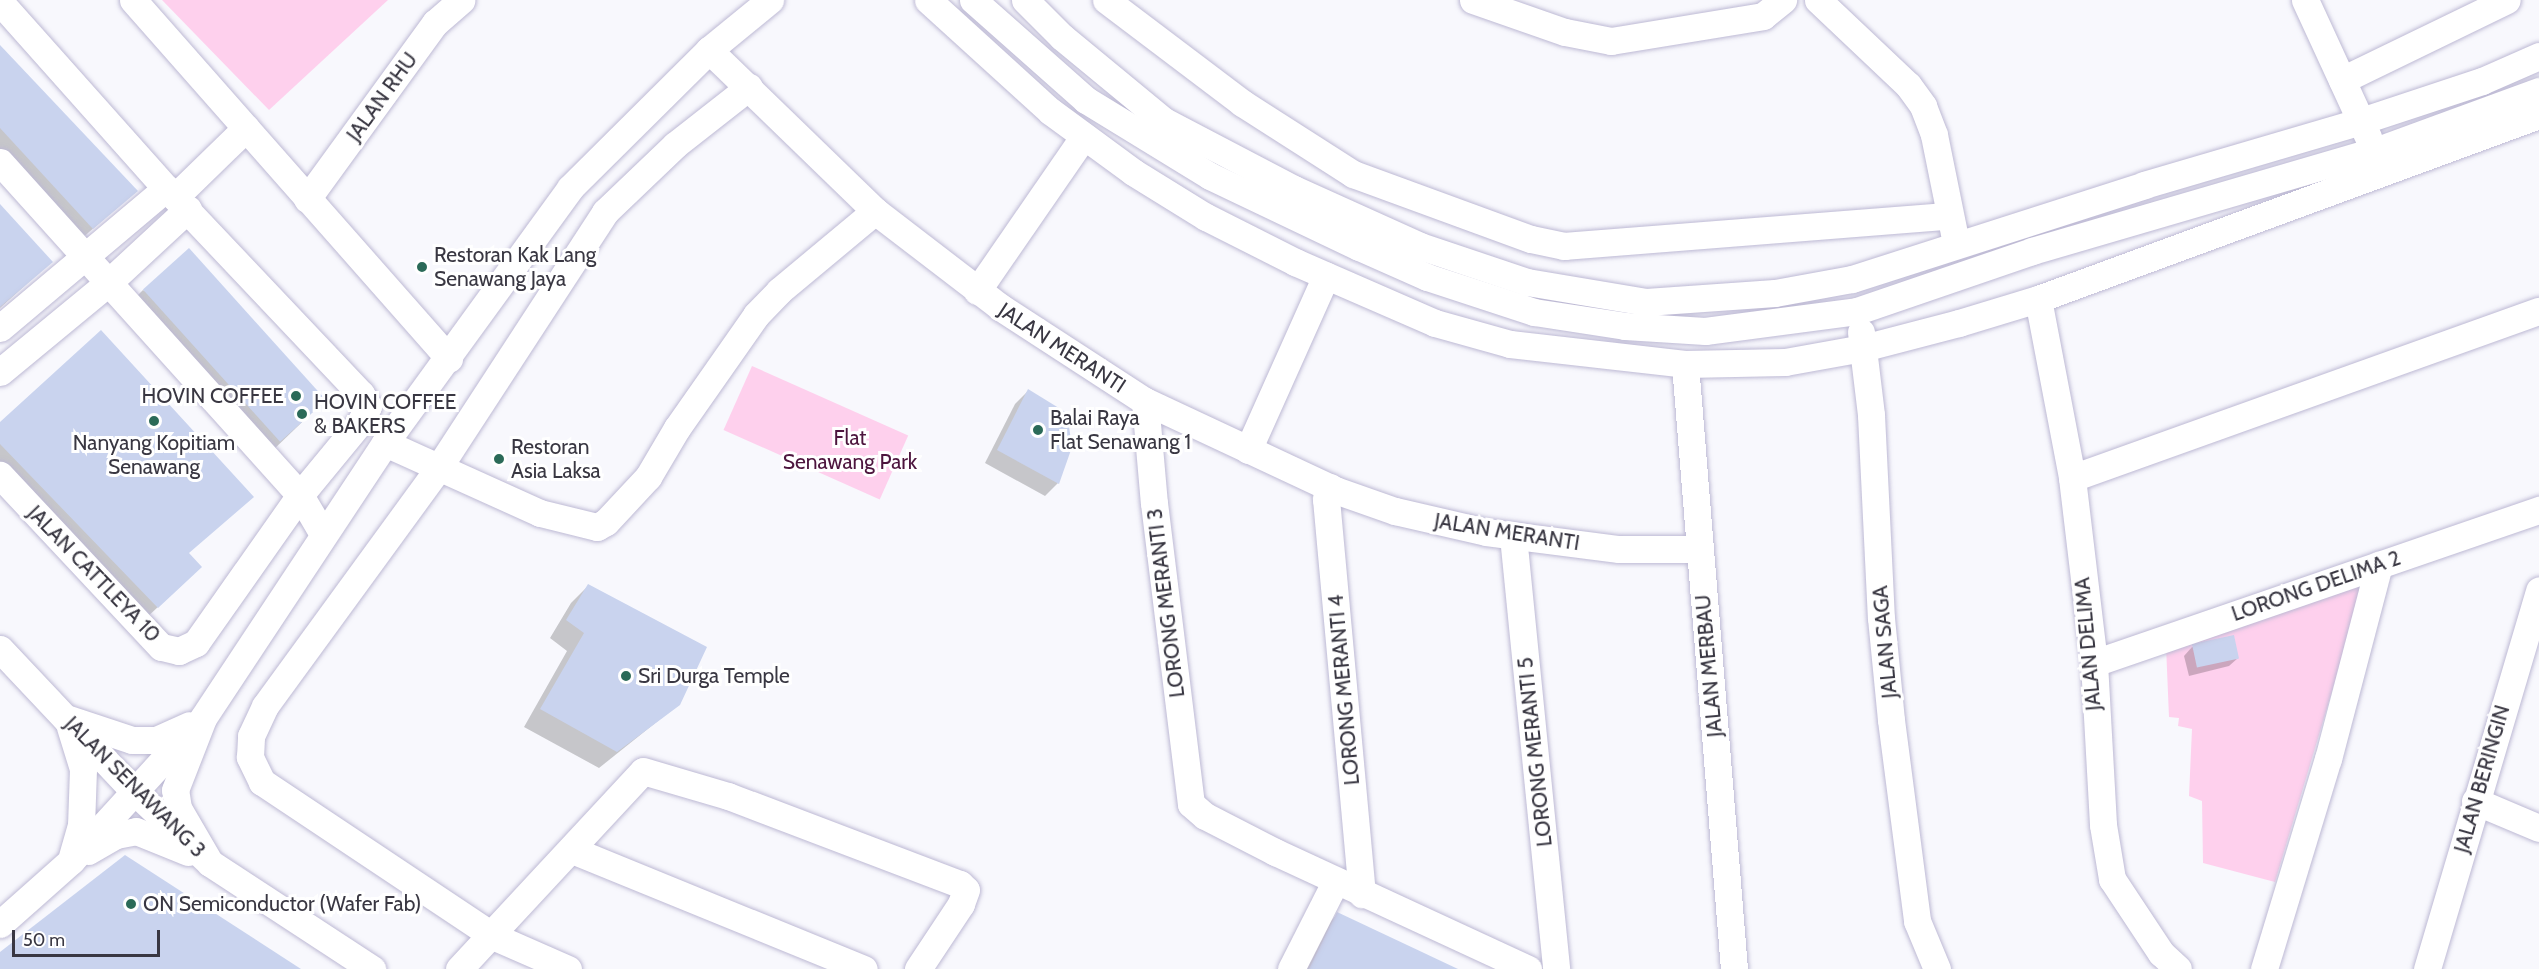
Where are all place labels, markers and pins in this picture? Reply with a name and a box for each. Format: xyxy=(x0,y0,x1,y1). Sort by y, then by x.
place label: Restoran Kak Lang Senawang Jaya xyxy=(434,242,596,292)
marker: Restoran Kak Lang Senawang Jaya xyxy=(415,260,429,274)
place label: HOVIN COFFEE xyxy=(142,383,284,409)
marker: HOVIN COFFEE xyxy=(289,389,303,403)
place label: HOVIN COFFEE & BAKERS xyxy=(314,389,456,439)
place label: Balai Raya Flat Senawang 1 xyxy=(1050,405,1191,455)
marker: HOVIN COFFEE & BAKERS xyxy=(295,407,309,421)
marker: Nanyang Kopitiam Senawang xyxy=(147,414,161,428)
marker: Balai Raya Flat Senawang 1 xyxy=(1031,423,1045,437)
place label: Nanyang Kopitiam Senawang xyxy=(73,430,235,480)
place label: Restoran Asia Laksa xyxy=(511,434,601,484)
marker: Restoran Asia Laksa xyxy=(492,452,506,466)
place label: Sri Durga Temple xyxy=(638,663,790,689)
marker: Sri Durga Temple xyxy=(619,669,633,683)
place label: ON Semiconductor (Wafer Fab) xyxy=(143,891,421,917)
marker: ON Semiconductor (Wafer Fab) xyxy=(124,897,138,911)

